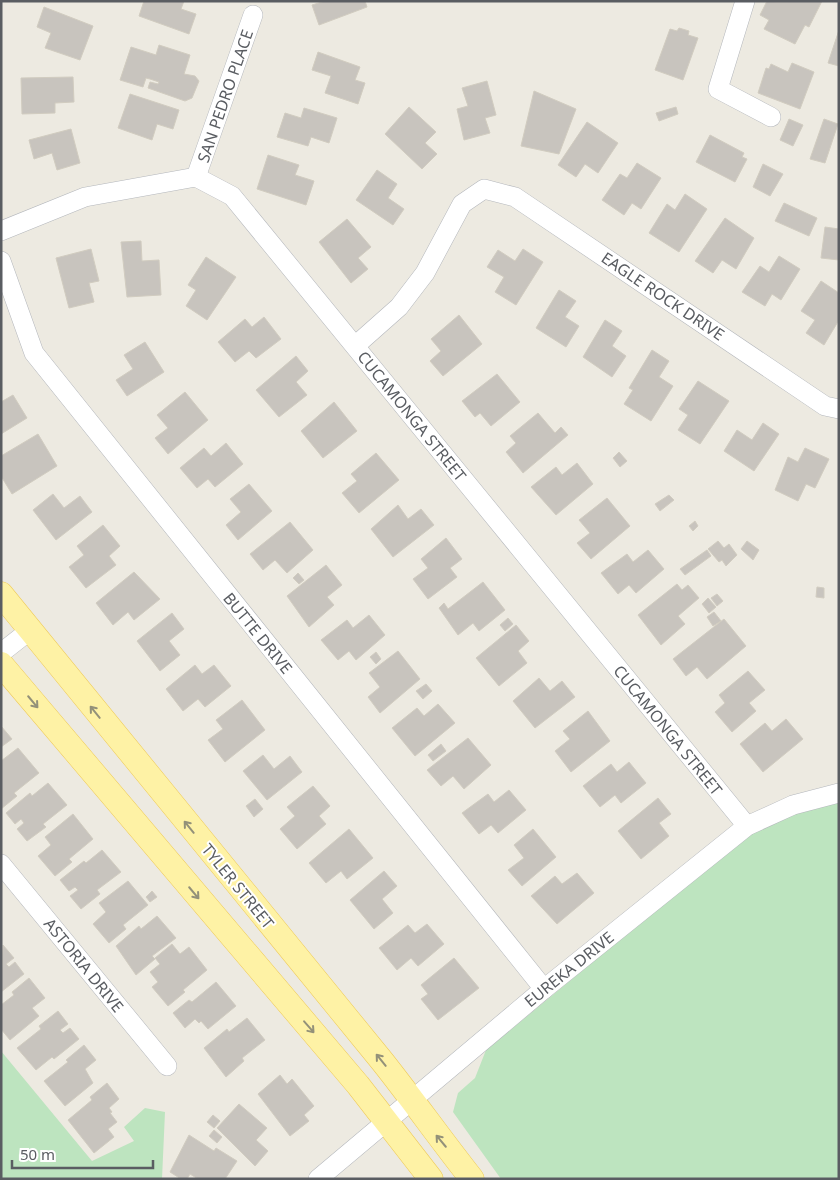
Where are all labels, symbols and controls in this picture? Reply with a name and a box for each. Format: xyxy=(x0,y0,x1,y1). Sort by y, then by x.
street label: SAN PEDRO PLACE xyxy=(192,27,258,165)
street label: EAGLE ROCK DRIVE xyxy=(597,247,729,345)
street label: CUCAMONGA STREET xyxy=(353,346,471,486)
street label: BUTTE DRIVE xyxy=(218,588,298,678)
street label: CUCAMONGA STREET xyxy=(609,660,727,800)
one-way arrow xyxy=(27,695,38,708)
one-way arrow xyxy=(90,706,101,719)
one-way arrow xyxy=(184,820,195,833)
street label: TYLER STREET xyxy=(197,839,279,933)
one-way arrow xyxy=(188,886,200,899)
street label: ASTORIA DRIVE xyxy=(39,913,129,1017)
street label: EUREKA DRIVE xyxy=(520,926,618,1012)
one-way arrow xyxy=(303,1021,314,1034)
one-way arrow xyxy=(376,1054,387,1067)
one-way arrow xyxy=(436,1135,447,1148)
scale bar xyxy=(12,1138,154,1170)
text: 50 m xyxy=(20,1144,55,1164)

